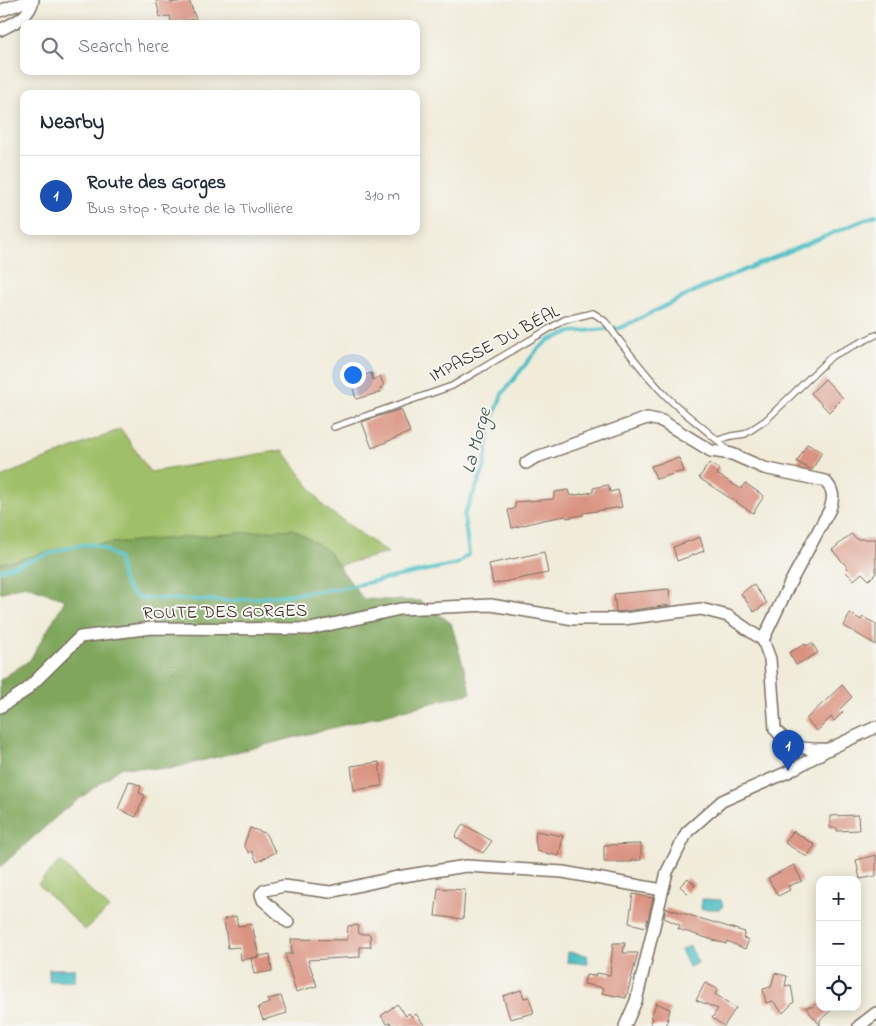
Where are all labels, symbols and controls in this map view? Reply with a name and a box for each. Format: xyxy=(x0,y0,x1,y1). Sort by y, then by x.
search box xyxy=(20,20,420,75)
icon: search xyxy=(38,34,66,62)
text: Search here xyxy=(78,34,169,61)
text: Nearby xyxy=(40,108,104,138)
text: Route des Gorges xyxy=(87,170,226,197)
text: 1 xyxy=(53,184,59,208)
text: 310 m xyxy=(365,184,400,208)
text: Bus stop · Route de la Tivollière xyxy=(87,197,293,221)
street label: IMPASSE DU BÉAL xyxy=(425,299,565,390)
your location xyxy=(340,362,366,388)
water label: La Morge xyxy=(456,404,500,476)
street label: ROUTE DES GORGES xyxy=(143,599,308,627)
pin: 1 xyxy=(772,730,804,771)
map controls xyxy=(816,876,861,1011)
button: + xyxy=(816,876,861,921)
button: − xyxy=(816,921,861,966)
button: locate xyxy=(816,966,861,1011)

